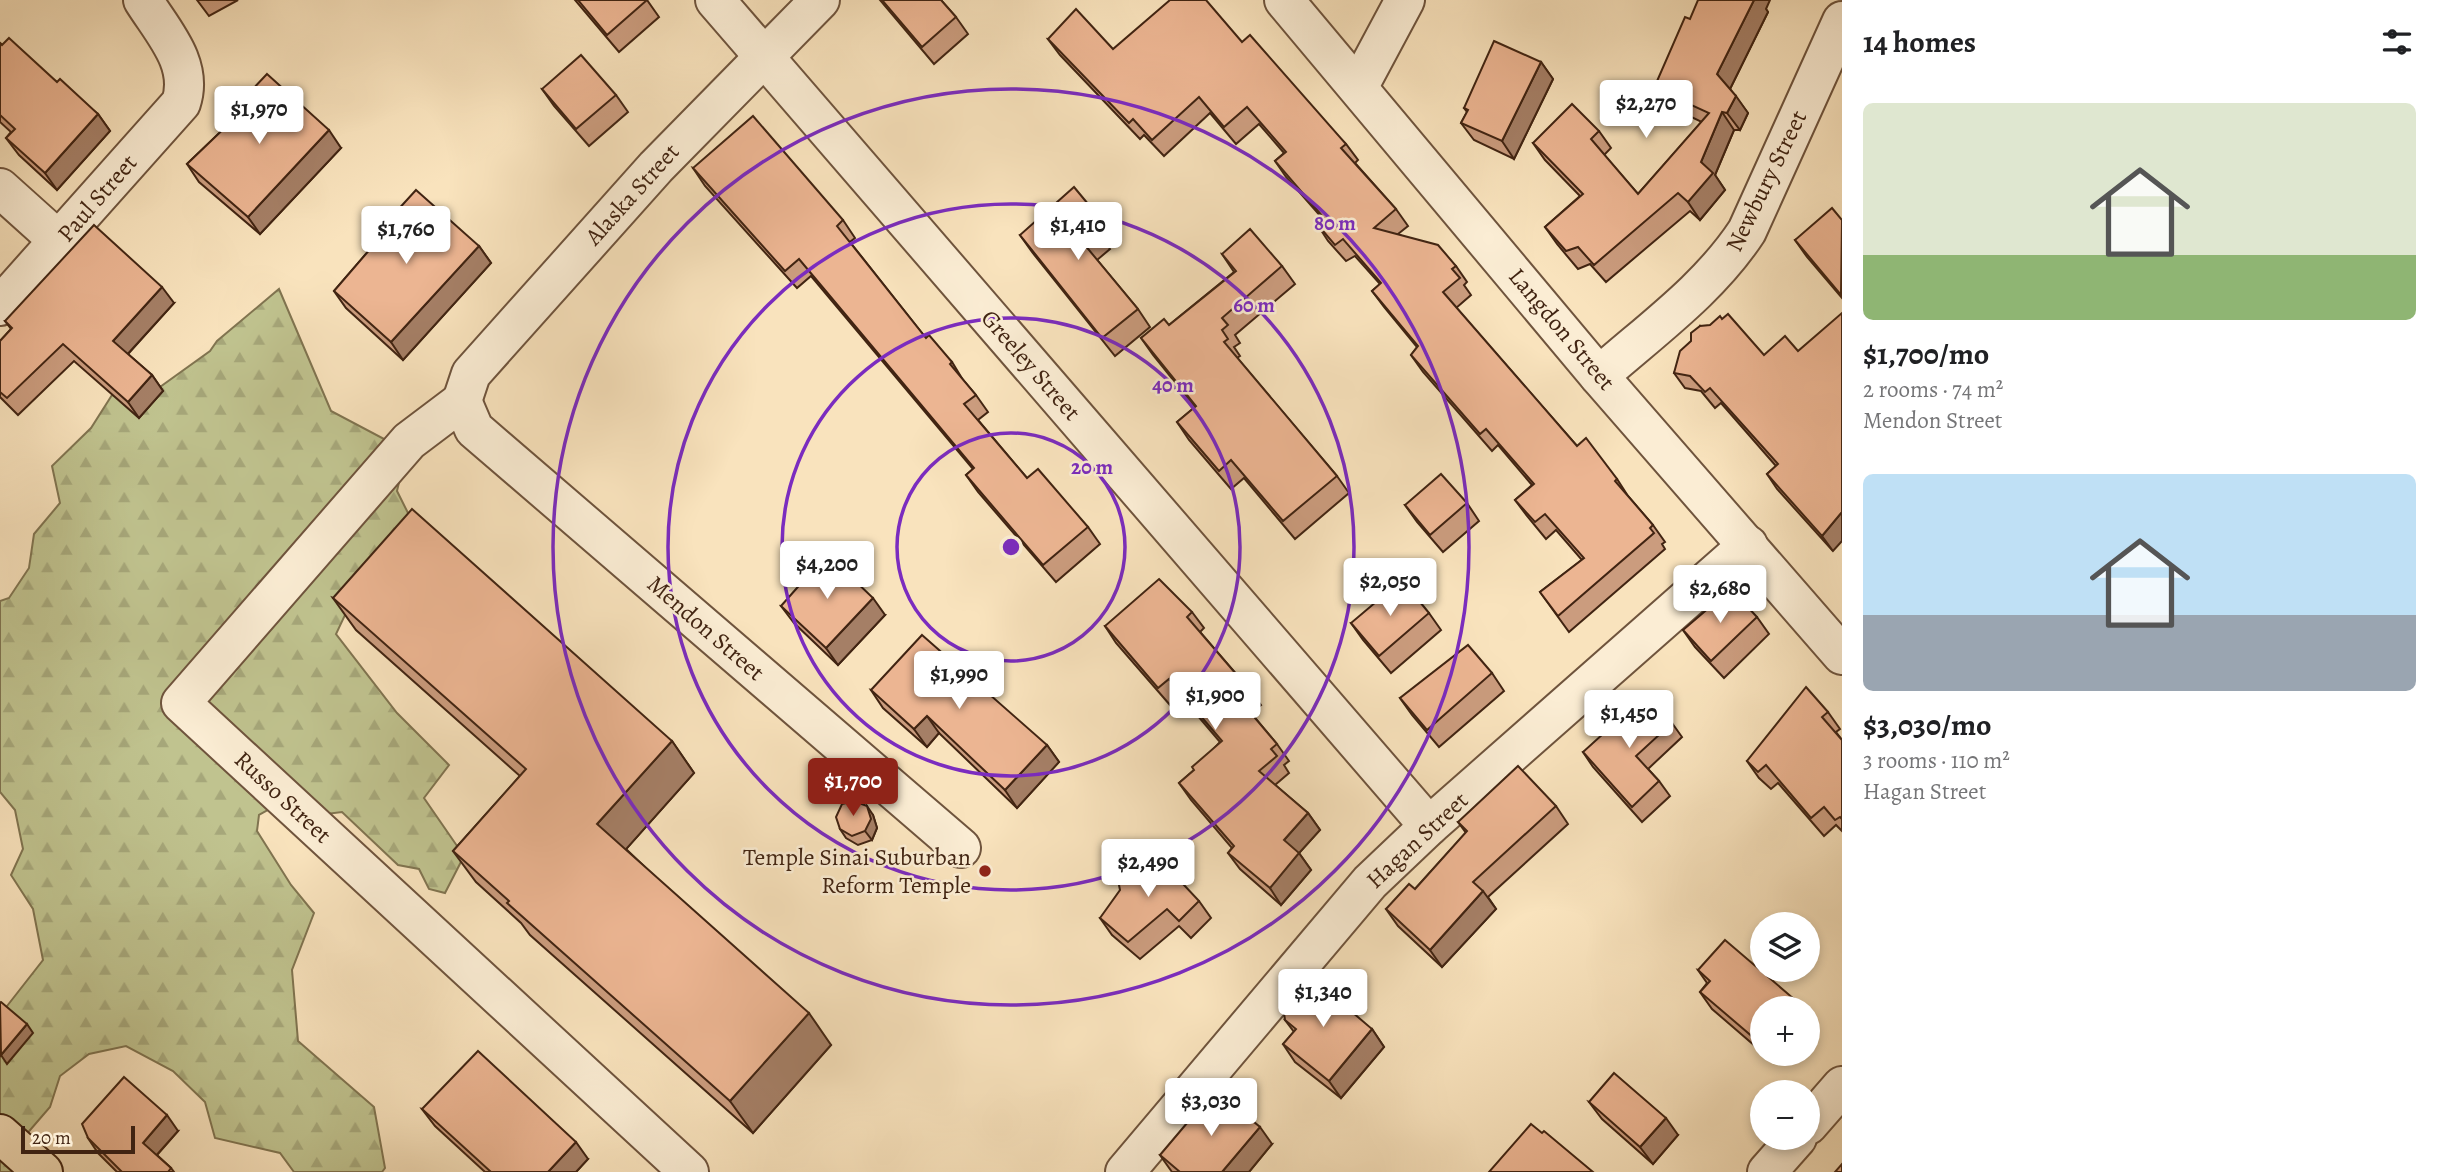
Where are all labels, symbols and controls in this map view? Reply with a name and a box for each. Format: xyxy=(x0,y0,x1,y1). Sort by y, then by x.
text: 14 homes xyxy=(1863,22,1976,62)
icon: filters xyxy=(2378,23,2416,61)
pin: $2,270 xyxy=(1589,80,1703,140)
pin: $1,970 xyxy=(202,86,316,146)
text: $2,270 xyxy=(1616,87,1676,118)
text: $1,970 xyxy=(230,93,288,124)
street label: Newbury Street xyxy=(1718,105,1814,257)
street label: Alaska Street xyxy=(577,136,686,252)
street label: Paul Street xyxy=(50,147,144,249)
icon: home xyxy=(2077,149,2203,275)
pin: $1,410 xyxy=(1021,202,1135,262)
pin: $1,760 xyxy=(349,206,463,266)
text: $1,410 xyxy=(1050,209,1106,240)
text: 80 m xyxy=(1314,209,1356,237)
text: $1,760 xyxy=(377,213,435,244)
street label: Langdon Street xyxy=(1501,261,1623,397)
text: 60 m xyxy=(1233,291,1275,319)
street label: Greeley Street xyxy=(974,303,1088,427)
text: $1,700/mo xyxy=(1863,334,1989,374)
text: 40 m xyxy=(1152,371,1194,399)
text: 2 rooms · 74 m² xyxy=(1863,374,2003,405)
text: Mendon Street xyxy=(1863,405,2002,436)
text: 20 m xyxy=(1071,453,1113,481)
icon: home xyxy=(2077,520,2203,646)
centre of rings xyxy=(999,535,1023,559)
pin: $4,200 xyxy=(770,542,884,601)
text: $4,200 xyxy=(796,548,858,579)
pin: $2,050 xyxy=(1333,558,1447,618)
text: $2,050 xyxy=(1360,565,1420,596)
pin: $2,680 xyxy=(1663,566,1777,625)
street label: Mendon Street xyxy=(641,568,771,688)
text: $2,680 xyxy=(1689,572,1751,603)
pin: $1,990 xyxy=(902,652,1016,711)
text: $1,990 xyxy=(930,658,988,689)
pin: $1,900 xyxy=(1158,672,1272,732)
text: $1,900 xyxy=(1186,679,1244,710)
pin: $1,450 xyxy=(1572,690,1686,750)
text: $1,450 xyxy=(1600,697,1658,728)
text: $3,030/mo xyxy=(1863,705,1992,745)
street label: Russo Street xyxy=(227,744,339,850)
text: 3 rooms · 110 m² xyxy=(1863,745,2010,776)
pin: $1,700 xyxy=(796,758,910,818)
text: $1,700 xyxy=(824,765,882,796)
text: Hagan Street xyxy=(1863,776,1986,807)
street label: Hagan Street xyxy=(1359,784,1475,896)
pin: $2,490 xyxy=(1091,839,1205,899)
place label: Temple Sinai Suburban Reform Temple xyxy=(743,841,971,901)
text: $2,490 xyxy=(1117,846,1179,877)
marker: Temple Sinai Suburban Reform Temple xyxy=(977,863,993,879)
map controls xyxy=(1750,912,1820,1150)
button: layers xyxy=(1750,912,1820,982)
pin: $1,340 xyxy=(1266,970,1380,1029)
text: $1,340 xyxy=(1294,976,1352,1007)
button: + xyxy=(1750,996,1820,1066)
pin: $3,030 xyxy=(1154,1078,1268,1138)
button: − xyxy=(1750,1080,1820,1150)
text: $3,030 xyxy=(1181,1085,1241,1116)
scale bar xyxy=(21,1123,135,1155)
text: 20 m xyxy=(32,1125,71,1151)

